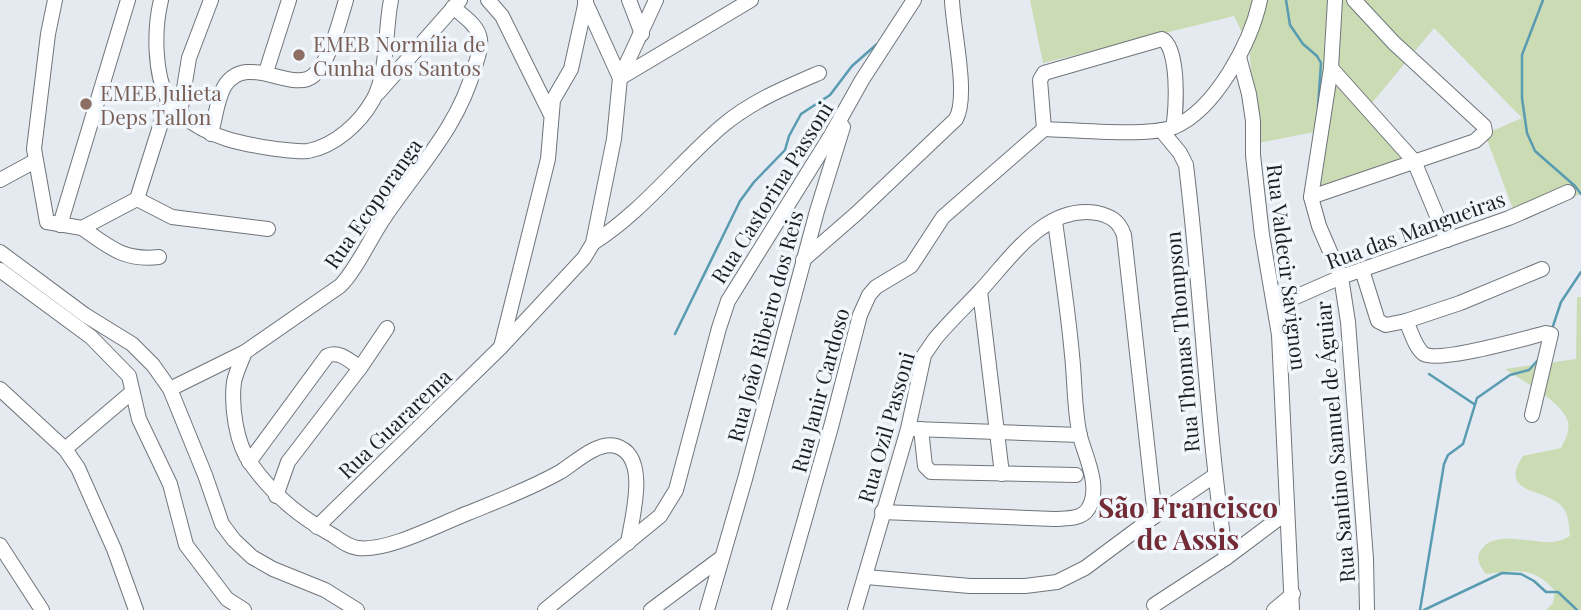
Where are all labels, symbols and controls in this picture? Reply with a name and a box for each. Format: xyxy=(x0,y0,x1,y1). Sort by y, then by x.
place label: EMEB Normília de Cunha dos Santos xyxy=(313,29,486,81)
marker: EMEB Normília de Cunha dos Santos xyxy=(291,47,307,63)
place label: EMEB Julieta Deps Tallon xyxy=(100,78,222,130)
marker: EMEB Julieta Deps Tallon xyxy=(78,96,94,112)
street label: Rua Castorina Passoni xyxy=(704,96,838,288)
street label: Rua Ecoporanga xyxy=(317,132,428,274)
street label: Rua Valdecir Savignon xyxy=(1261,162,1315,372)
street label: Rua das Mangueiras xyxy=(1322,184,1508,274)
street label: Rua João Ribeiro dos Reis xyxy=(720,207,808,445)
street label: Rua Thomas Thompson xyxy=(1157,230,1205,454)
street label: Rua Santino Samuel de Águiar xyxy=(1308,299,1360,584)
street label: Rua Janir Cardoso xyxy=(784,305,854,475)
street label: Rua Ozil Passoni xyxy=(850,348,920,506)
street label: Rua Guararema xyxy=(331,361,457,484)
district label: São Francisco de Assis xyxy=(1098,488,1278,557)

